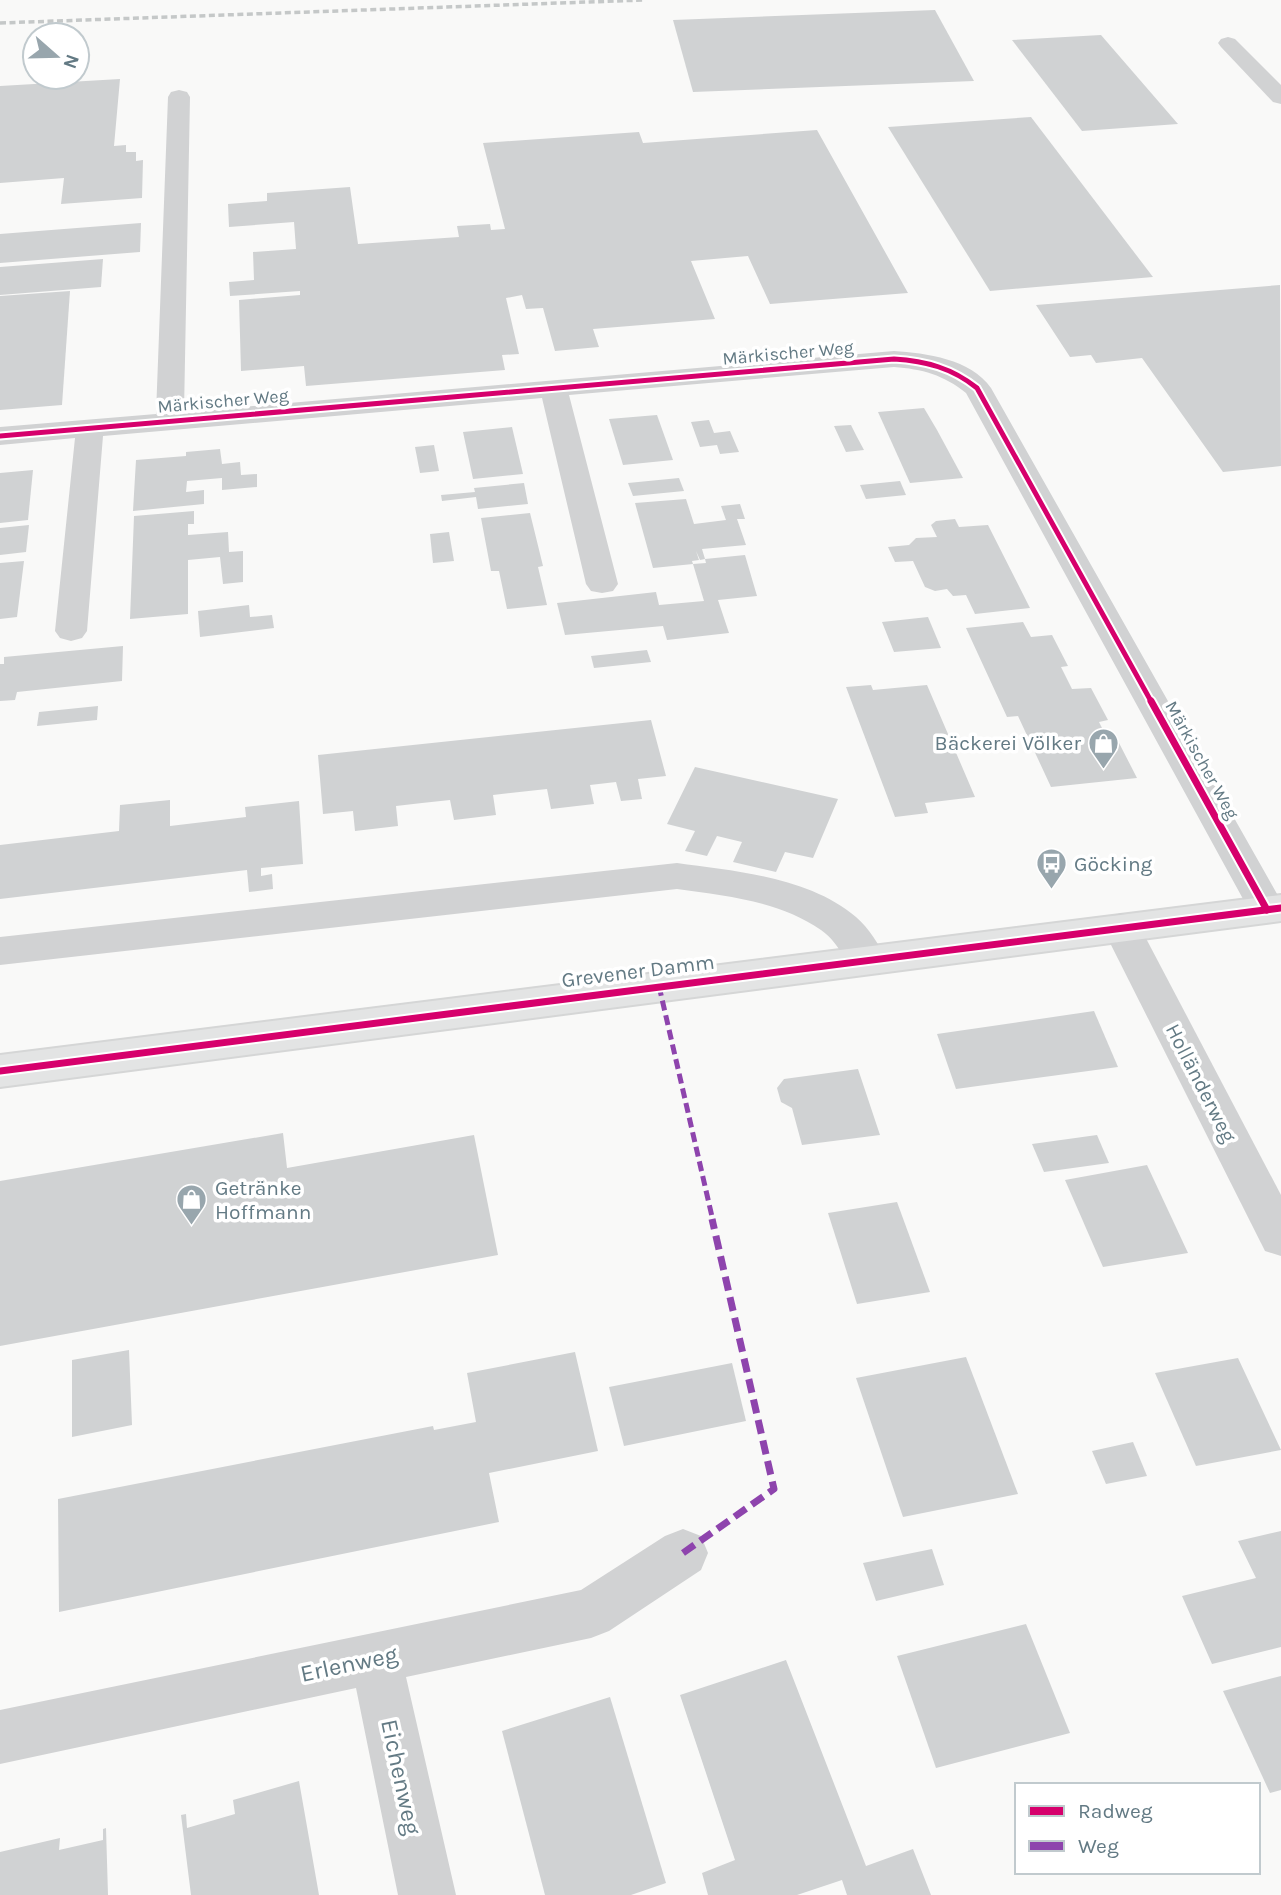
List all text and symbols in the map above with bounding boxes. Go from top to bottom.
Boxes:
north arrow [21,21,91,91]
text: N [58,51,84,72]
street label: Märkischer Weg [721,336,855,370]
street label: Märkischer Weg [156,384,290,418]
street label: Märkischer Weg [1160,697,1244,823]
shop icon: Bäckerei Völker [1087,726,1121,770]
place label: Bäckerei Völker [935,731,1081,755]
bus stop icon: Göcking [1034,847,1068,891]
place label: Göcking [1074,852,1153,876]
street label: Grevener Damm [560,950,716,992]
street label: Holländerweg [1161,1020,1241,1147]
place label: Getränke Hoffmann [215,1176,311,1224]
shop icon: Getränke Hoffmann [175,1183,209,1227]
street label: Erlenweg [298,1640,401,1688]
street label: Eichenweg [375,1717,427,1838]
legend [1015,1783,1260,1874]
text: Radweg [1078,1799,1153,1823]
text: Weg [1078,1834,1119,1858]

